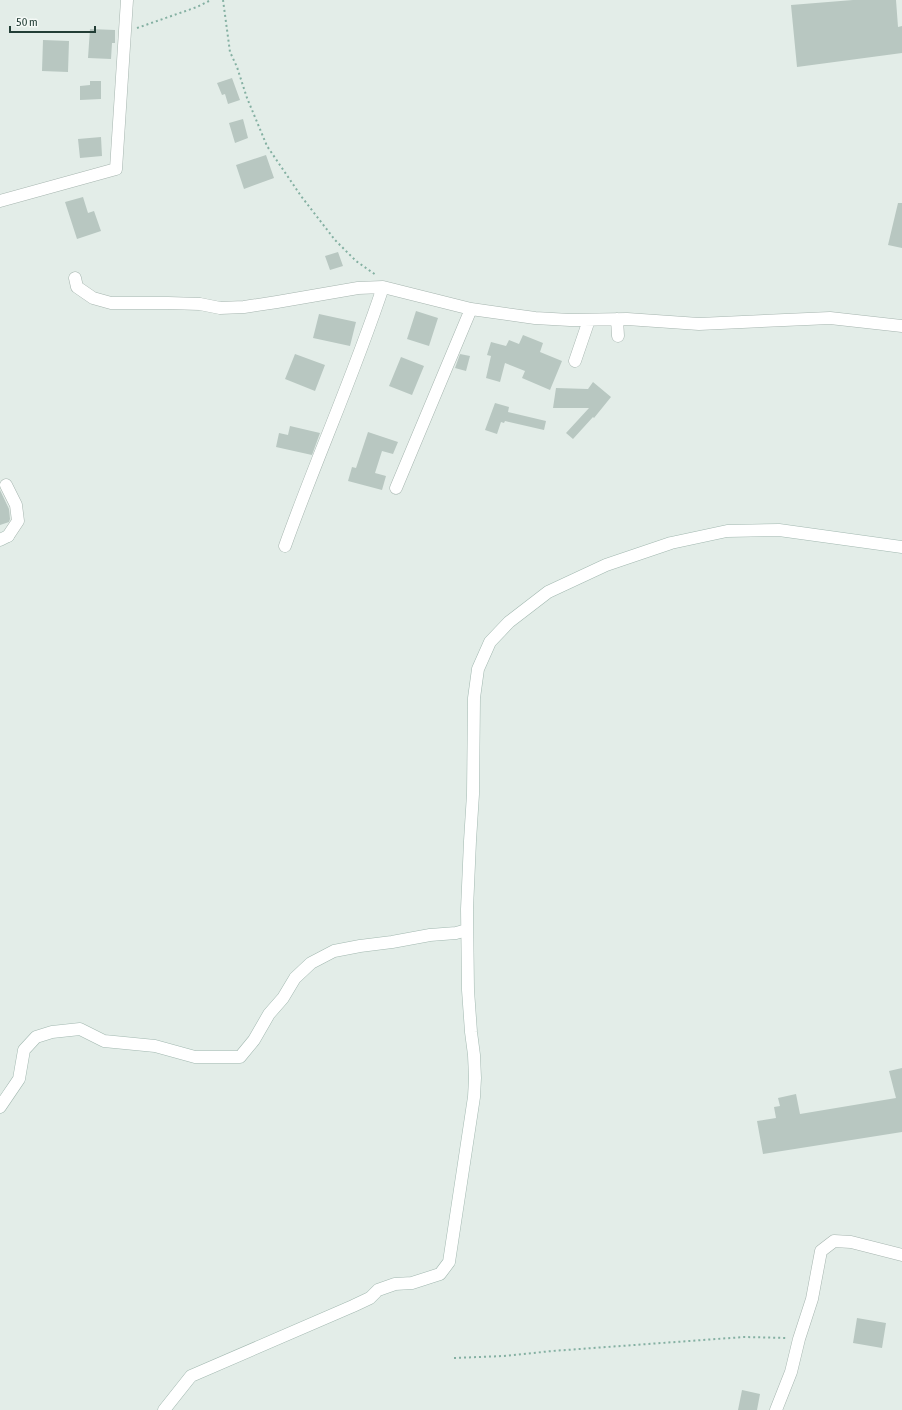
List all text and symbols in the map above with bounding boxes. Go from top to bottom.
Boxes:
scale bar [10,8,95,34]
text: 50 m [16,15,38,29]

